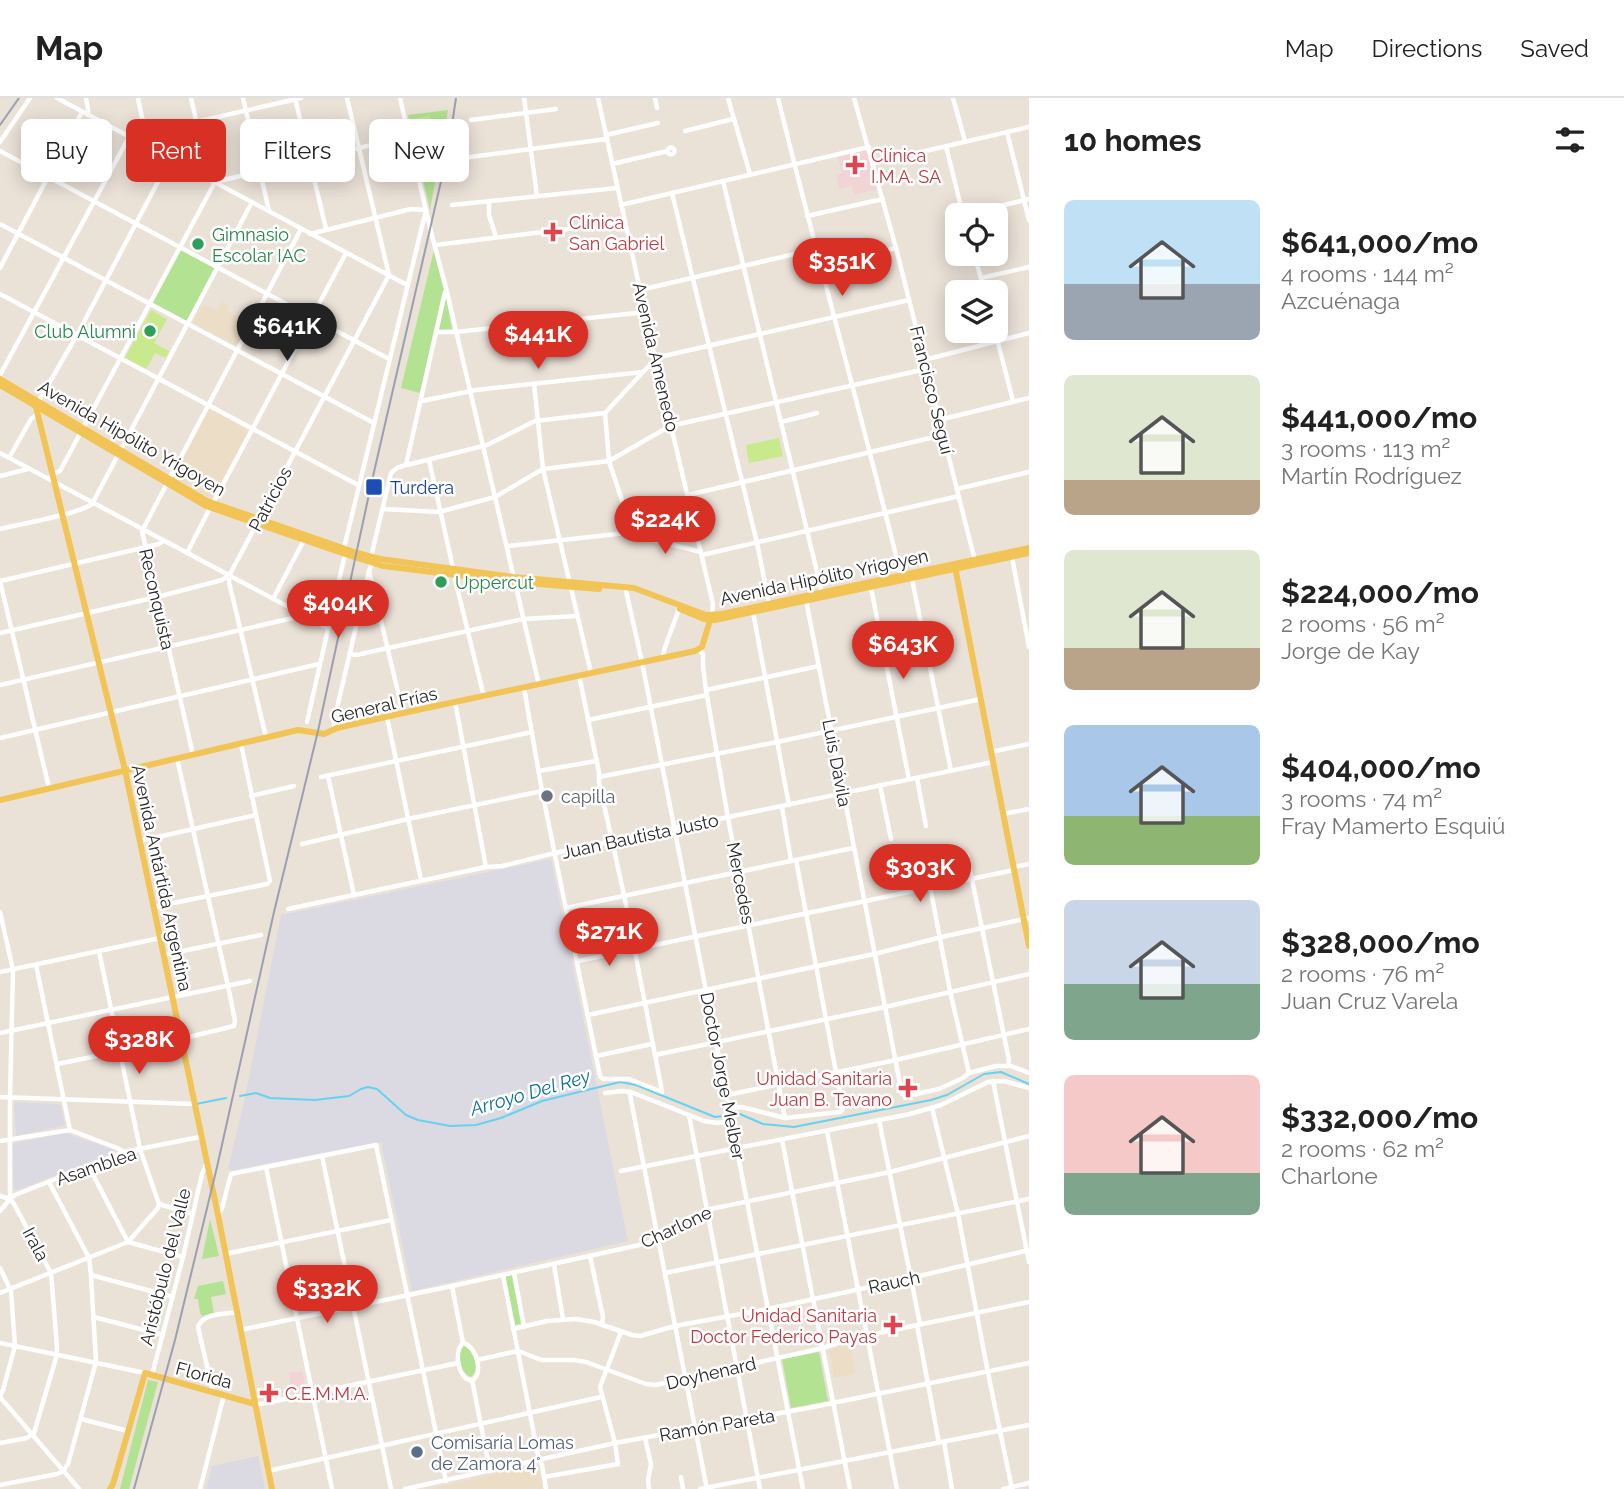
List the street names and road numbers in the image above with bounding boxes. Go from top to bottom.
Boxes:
street label: Avenida Amenedo [629,280,684,434]
street label: Francisco Seguí [906,324,958,456]
street label: Avenida Hipólito Yrigoyen [35,376,229,500]
street label: Patricios [244,463,296,535]
street label: Avenida Hipólito Yrigoyen [718,545,930,609]
street label: Reconquista [135,546,179,652]
street label: General Frías [329,683,439,727]
street label: Luis Dávila [818,717,856,809]
street label: Avenida Antártida Argentina [128,763,196,993]
street label: Juan Bautista Justo [560,809,721,863]
street label: Mercedes [723,840,759,926]
street label: Doctor Jorge Melber [696,990,750,1162]
street label: Asamblea [53,1142,139,1190]
street label: Aristóbulo del Valle [135,1186,195,1348]
street label: Charlone [637,1201,715,1252]
street label: Irala [18,1224,54,1264]
street label: Rauch [866,1266,922,1298]
street label: Doyhenard [664,1352,758,1394]
street label: Florida [174,1357,234,1393]
street label: Ramón Pareta [658,1404,776,1446]

